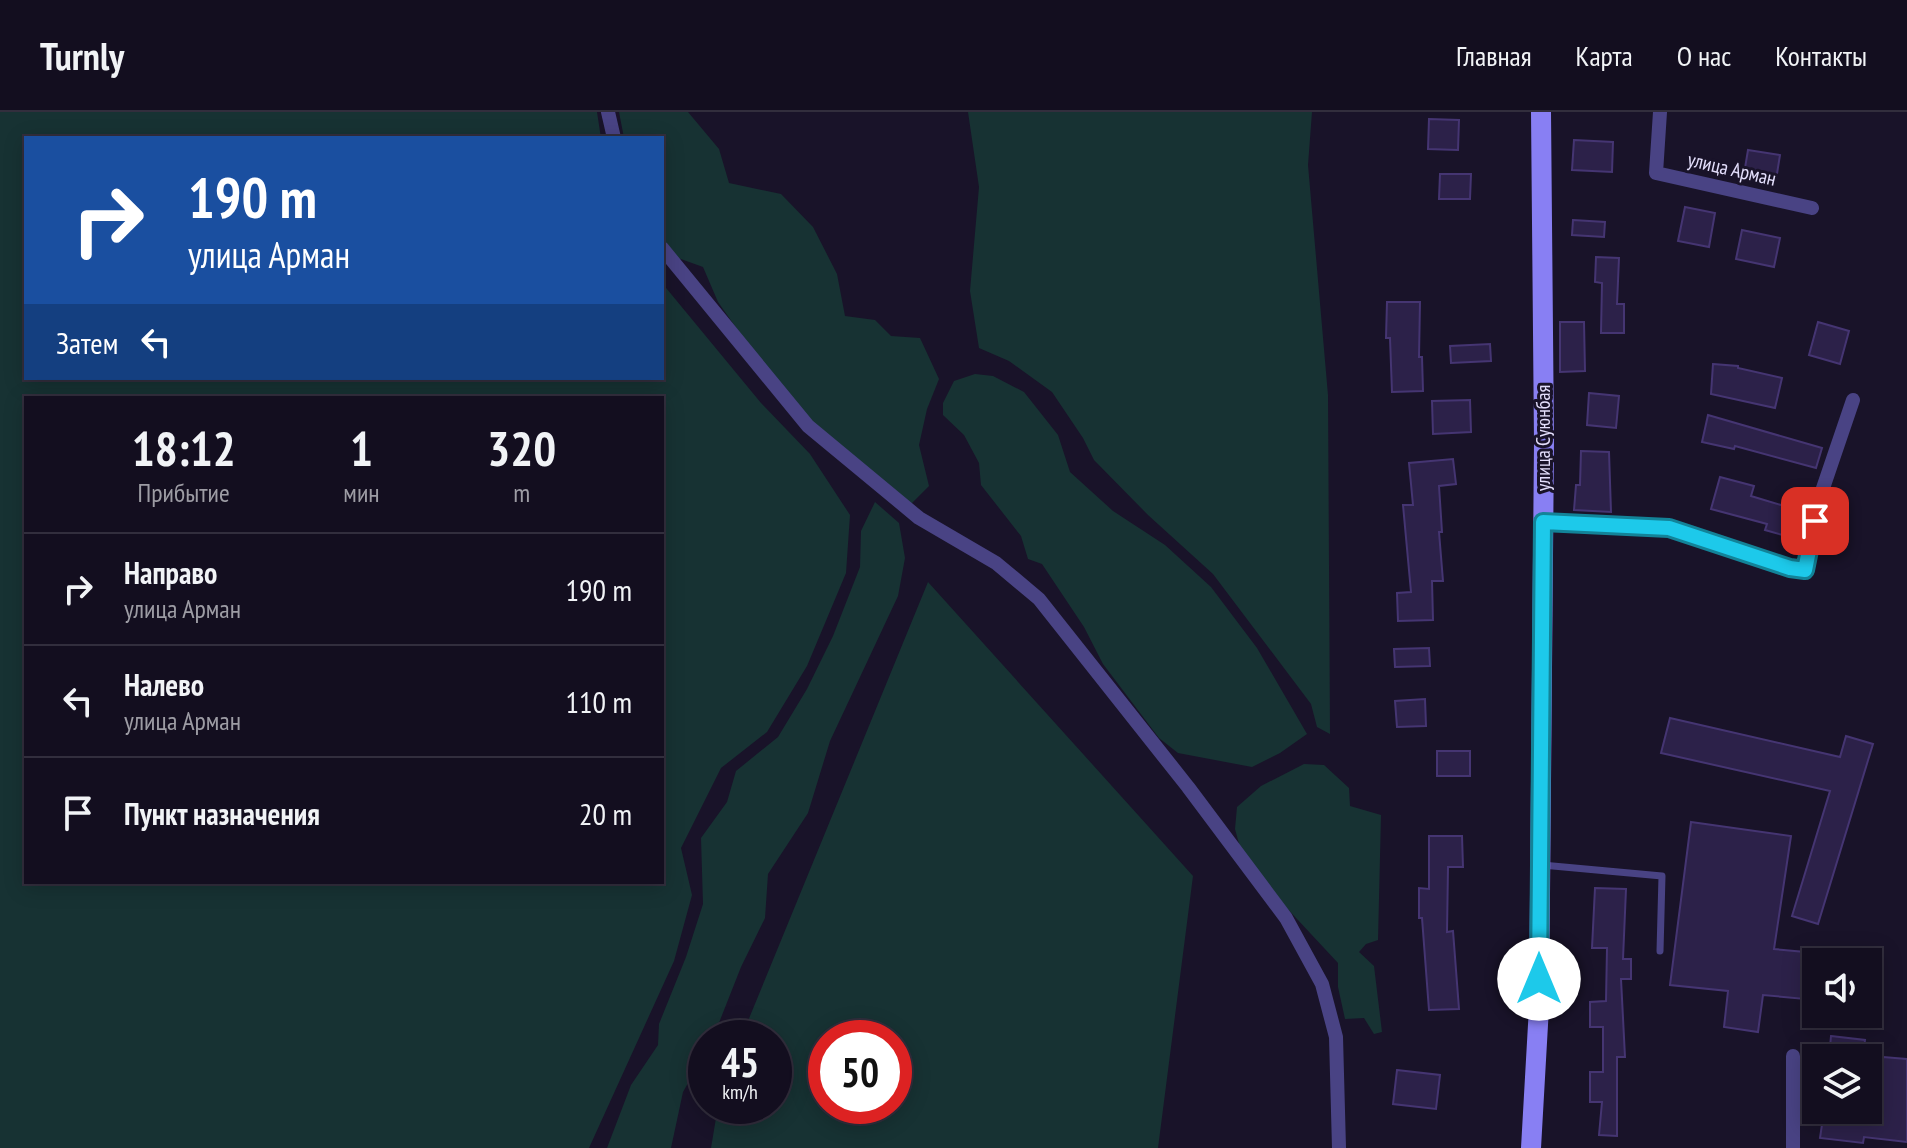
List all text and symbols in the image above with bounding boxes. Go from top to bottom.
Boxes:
text: Turnly [40,31,124,80]
text: Главная [1456,37,1532,74]
text: Карта [1576,37,1633,74]
text: О нас [1677,37,1731,74]
text: Контакты [1775,37,1867,74]
street label: улица Арман [1685,146,1779,192]
text: 190 m [188,161,317,233]
icon: right [56,168,160,272]
text: улица Арман [188,231,350,278]
icon: left [134,320,178,364]
text: Затем [56,323,118,362]
street label: улица Суюнбая [1530,385,1556,491]
text: 18:12 [132,417,236,479]
text: 1 [350,417,373,479]
text: 320 [487,417,556,479]
text: Прибытие [138,476,230,509]
text: мин [343,476,380,509]
text: m [513,476,530,509]
pin [1781,487,1849,555]
icon: arrive [1793,499,1837,543]
text: Направо [124,553,217,592]
icon: right [56,567,100,611]
text: 190 m [566,570,632,609]
text: улица Арман [124,592,241,625]
text: Налево [124,665,204,704]
icon: left [56,679,100,723]
text: 110 m [566,682,632,721]
text: улица Арман [124,704,241,737]
icon: arrive [56,791,100,835]
text: Пункт назначения [124,794,320,833]
text: 20 m [579,794,632,833]
position arrow [1497,937,1581,1021]
map controls [1802,948,1882,1124]
button: sound [1802,948,1882,1028]
speed limit sign: 50 [808,1020,912,1124]
text: 45 [721,1036,759,1088]
button: layers [1802,1044,1882,1124]
text: km/h [722,1079,758,1105]

